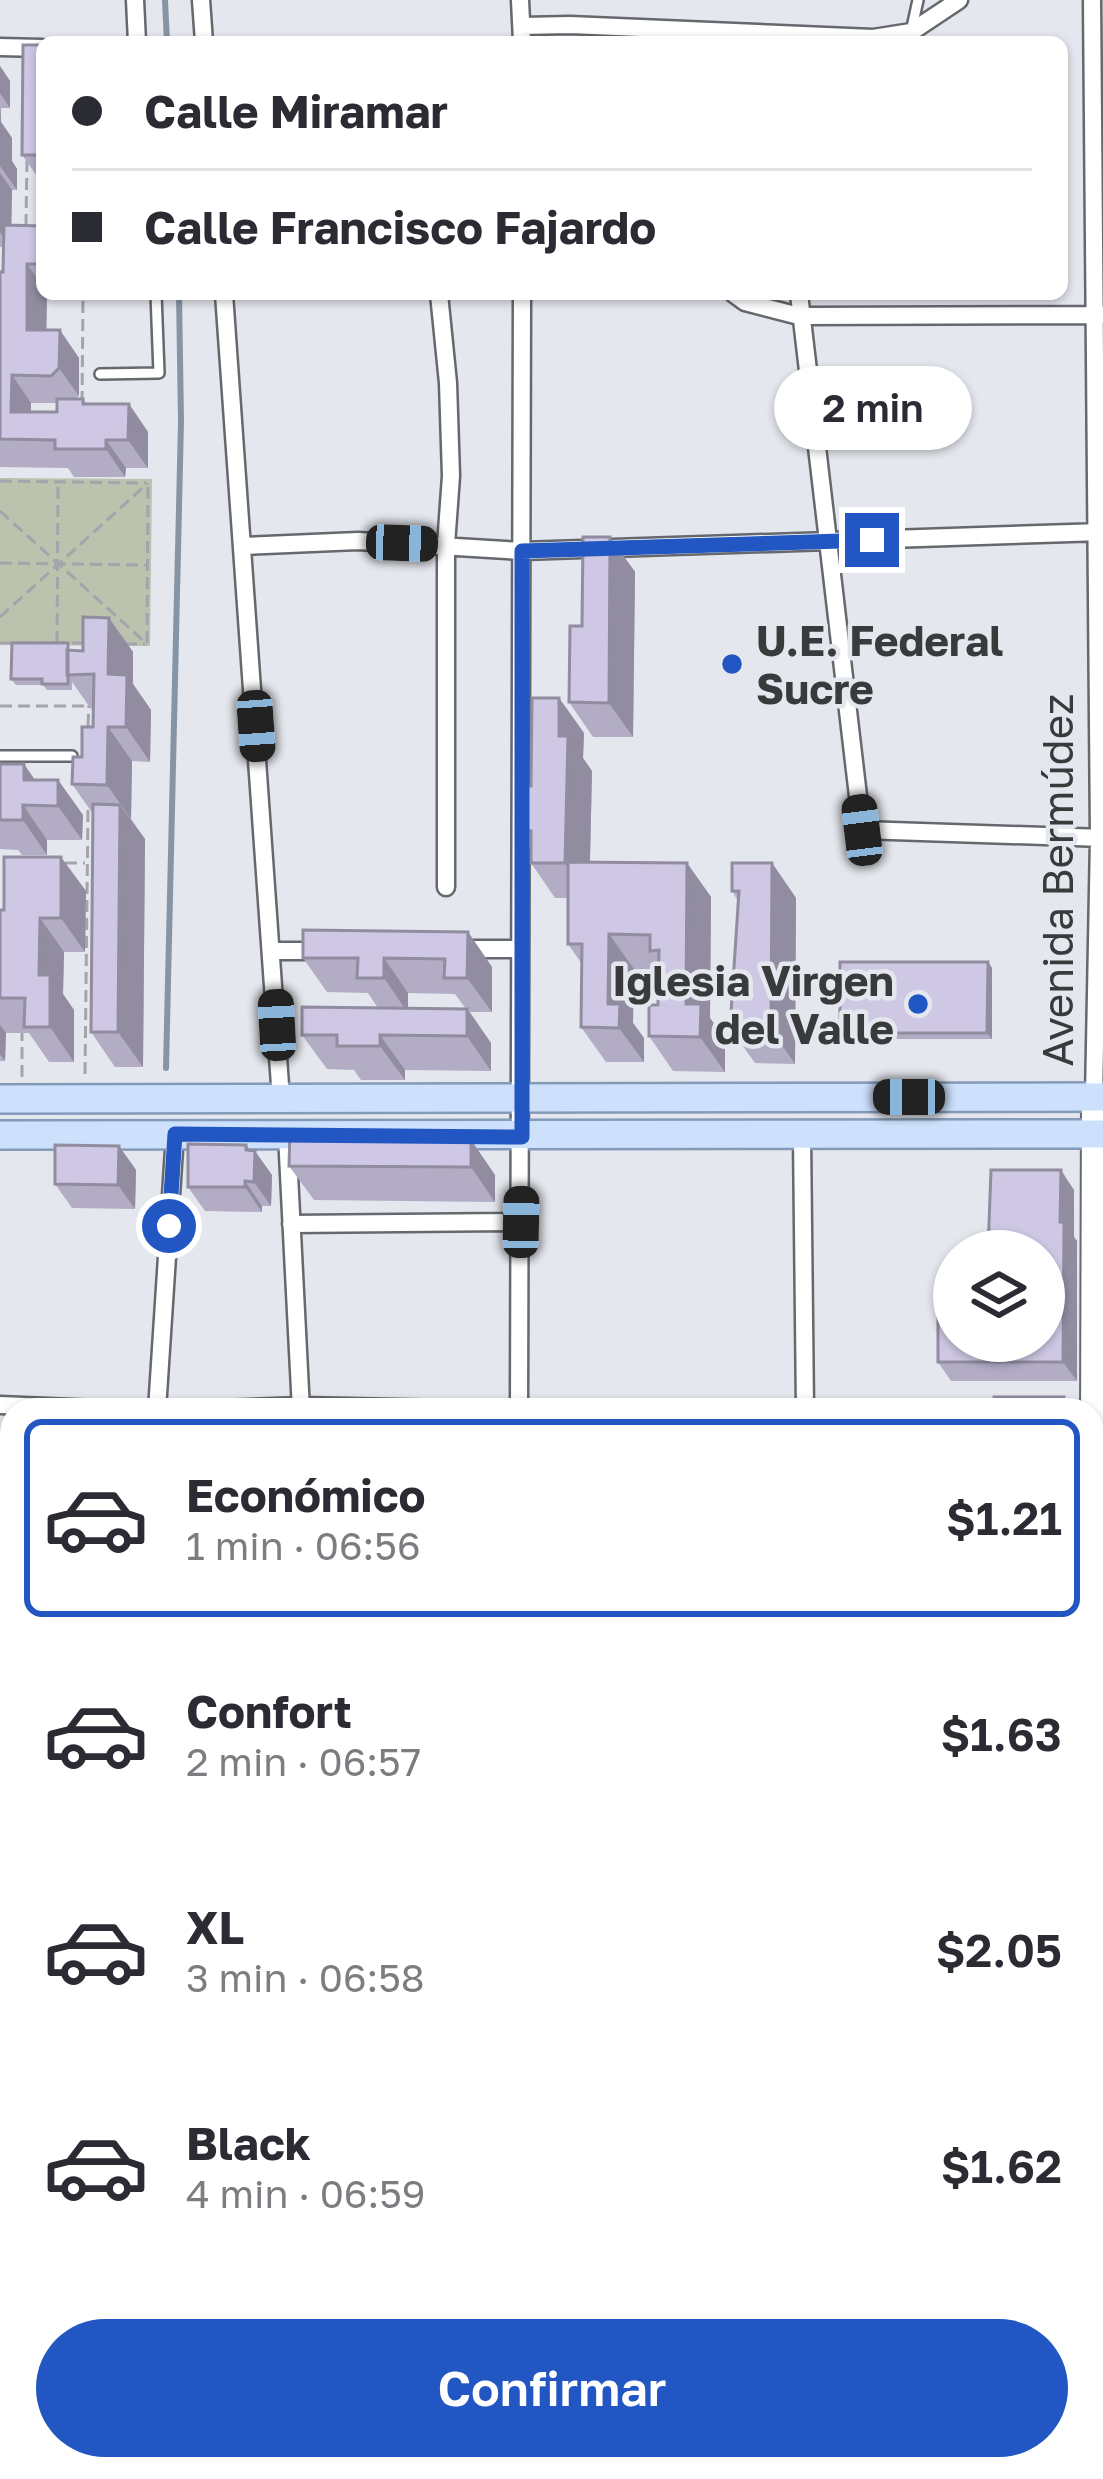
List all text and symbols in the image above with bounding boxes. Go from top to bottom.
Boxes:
text: Calle Miramar [144,84,448,138]
text: Calle Francisco Fajardo [144,200,656,254]
callout: 2 min [773,366,971,450]
text: 2 min [822,384,924,431]
route end [845,513,899,567]
car [365,524,439,562]
place label: U.E. Federal Sucre [756,615,1003,713]
marker: U.E. Federal Sucre [719,651,745,677]
car [236,689,276,763]
street label: Avenida Bermúdez [1032,694,1082,1066]
car [840,792,884,868]
place label: Iglesia Virgen del Valle [612,955,894,1053]
car [257,988,297,1062]
marker: Iglesia Virgen del Valle [905,991,931,1017]
car [873,1079,945,1115]
car [502,1186,540,1258]
route start [142,1199,196,1253]
map controls [933,1230,1065,1362]
button: layers [933,1230,1065,1362]
icon: car [42,1464,150,1572]
text: Económico [186,1468,426,1522]
text: $1.21 [946,1491,1062,1545]
text: 1 min · 06:56 [186,1522,421,1569]
icon: car [42,1680,150,1788]
text: Confort [186,1684,352,1738]
text: $1.63 [940,1707,1062,1761]
text: 2 min · 06:57 [186,1738,421,1785]
icon: car [42,1896,150,2004]
text: XL [186,1900,244,1954]
text: $2.05 [936,1923,1062,1977]
text: 3 min · 06:58 [186,1954,425,2001]
icon: car [42,2112,150,2220]
text: Black [186,2116,311,2170]
text: $1.62 [941,2139,1062,2193]
text: 4 min · 06:59 [186,2170,425,2217]
button: Confirmar [36,2319,1068,2457]

